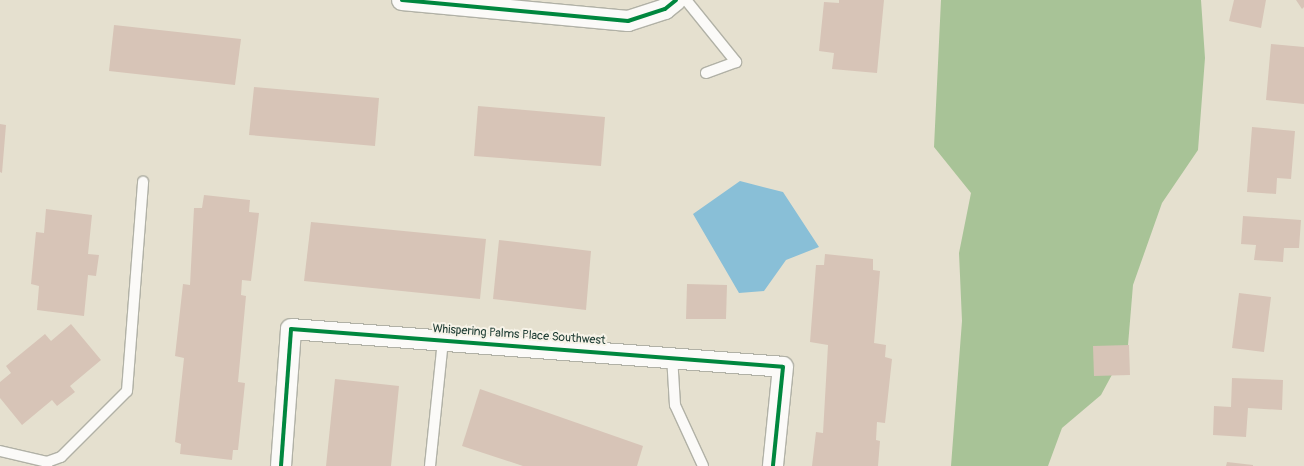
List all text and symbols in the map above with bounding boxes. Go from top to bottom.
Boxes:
street label: Whispering Palms Place Southwest [432,322,606,348]

